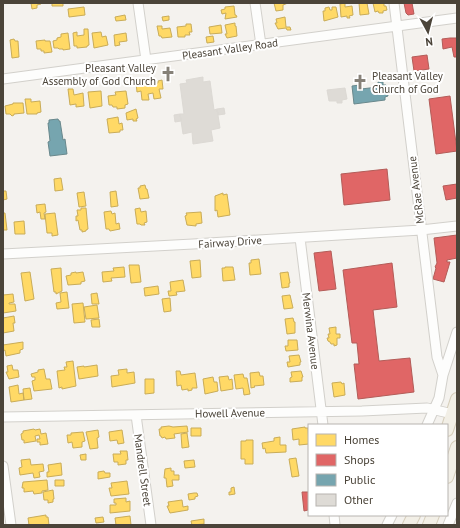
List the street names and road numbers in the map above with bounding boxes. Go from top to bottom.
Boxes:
street label: Pleasant Valley Road [181,35,279,63]
street label: McRae Avenue [405,155,427,225]
street label: Fairway Drive [198,233,263,251]
street label: Merwina Avenue [299,292,323,371]
street label: Howell Avenue [195,405,266,421]
street label: Mandrell Street [131,433,155,507]

